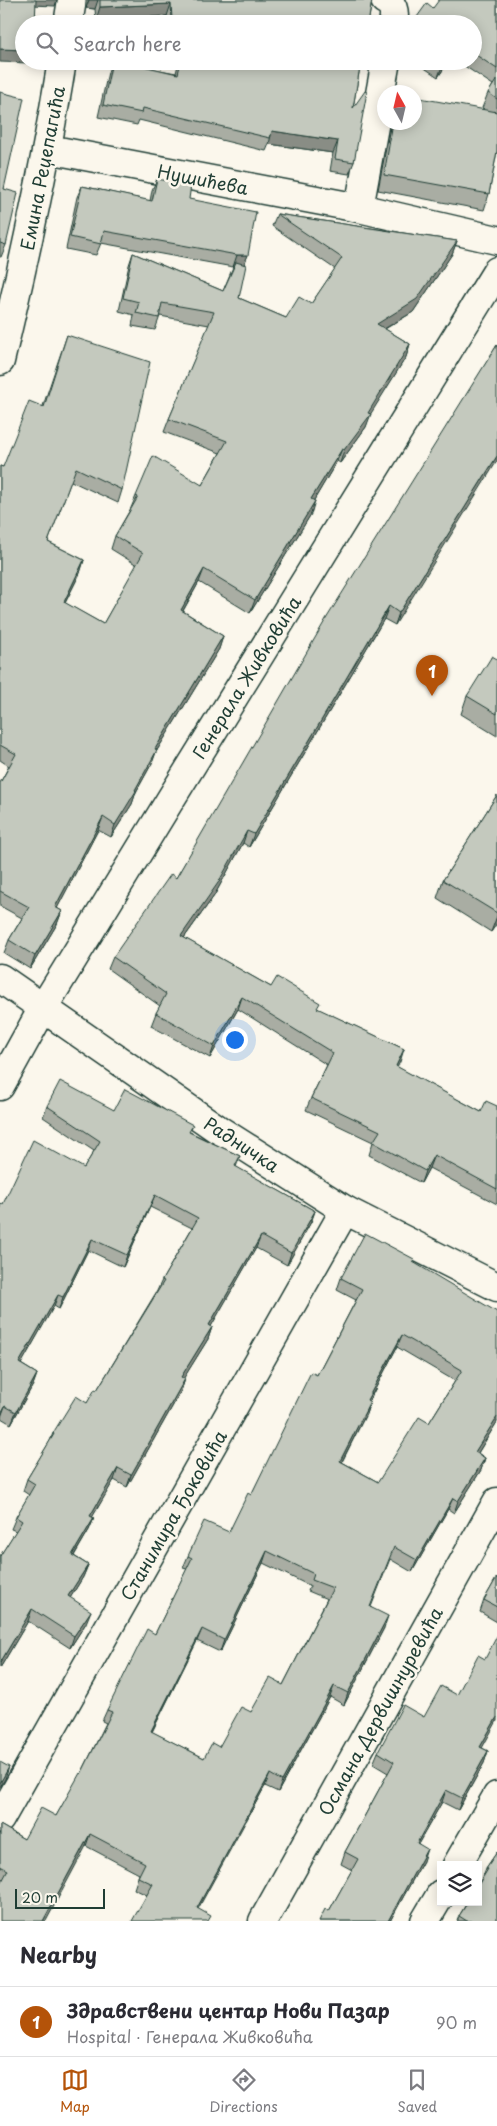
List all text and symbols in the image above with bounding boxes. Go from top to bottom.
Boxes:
search box [15,15,482,70]
icon: search [33,29,61,57]
text: Search here [73,29,182,57]
street label: Емина Реџепагића [13,83,71,252]
north arrow [377,85,422,130]
street label: Нушићева [155,157,251,201]
street label: Генерала Живковића [185,590,308,764]
pin: 1 [416,655,448,696]
your location [222,1027,248,1053]
street label: Радничка [199,1110,286,1179]
street label: Станимира Ђоковића [113,1424,233,1605]
street label: Османа Дервишнуревића [311,1601,449,1820]
map controls [437,1861,482,1906]
button: layers [437,1861,482,1906]
scale bar [15,1886,105,1909]
text: 20 m [22,1887,58,1908]
text: Nearby [20,1938,97,1970]
text: Здравствени центар Нови Пазар [67,1996,390,2024]
text: 1 [32,2010,40,2034]
text: 90 m [436,2010,477,2034]
text: Hospital · Генерала Живковића [67,2024,313,2048]
tab: Map [60,2066,90,2117]
tab: Directions [210,2066,278,2117]
tab: Saved [397,2066,437,2117]

